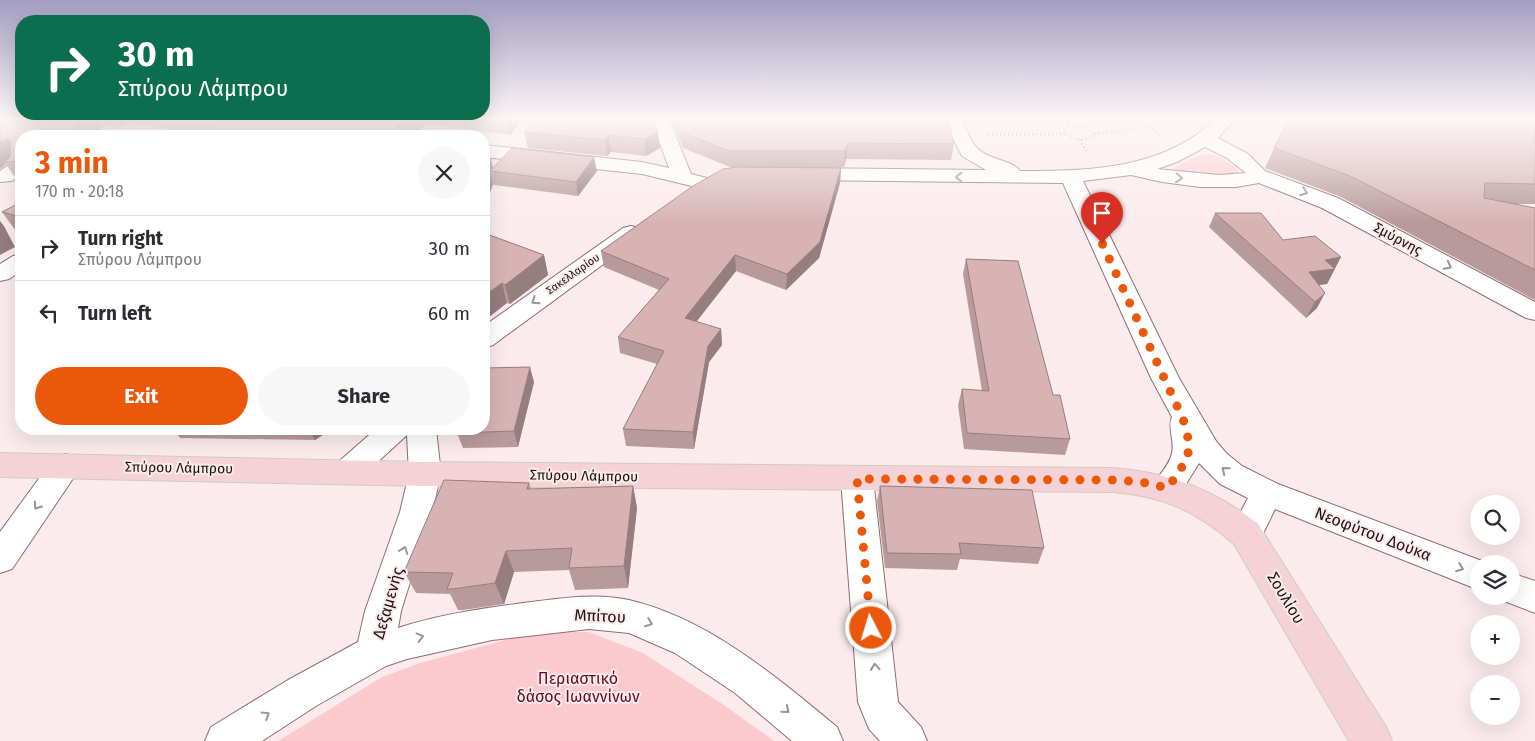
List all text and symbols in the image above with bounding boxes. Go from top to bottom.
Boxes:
text: 30 m [118,33,195,75]
icon: right [35,35,100,100]
text: Σπύρου Λάμπρου [118,75,288,102]
text: 3 min [35,145,109,181]
button: close [418,147,470,199]
one-way arrow [955,172,963,182]
one-way arrow [1176,172,1184,183]
text: 170 m · 20:18 [35,182,124,201]
one-way arrow [1299,186,1307,196]
pin [1081,192,1123,243]
icon: arrive [1088,199,1116,227]
street label: Σμύρνης [1371,219,1426,259]
text: Turn right [78,227,163,250]
icon: right [35,234,63,262]
text: 30 m [429,237,470,260]
text: Σπύρου Λάμπρου [78,250,202,269]
street label: Σακελλαρίου [544,251,602,297]
one-way arrow [1443,260,1452,270]
one-way arrow [531,295,541,304]
icon: left [35,299,63,327]
text: Turn left [78,302,152,325]
text: 60 m [428,302,470,325]
button: Exit [35,367,248,425]
button: Share [258,367,470,425]
street label: Σπύρου Λάμπρου [125,459,233,477]
one-way arrow [1221,466,1230,475]
street label: Σπύρου Λάμπρου [530,467,638,485]
map controls [1470,495,1520,725]
button: search [1470,495,1520,545]
one-way arrow [34,500,43,510]
street label: Νεοφύτου Δούκα [1312,503,1434,565]
one-way arrow [398,546,408,555]
button: layers [1470,555,1520,605]
one-way arrow [1455,562,1463,572]
street label: Δεξαμενής [369,564,407,641]
street label: Σουλίου [1263,569,1309,627]
position arrow [844,601,896,653]
street label: Μπίτου [574,605,626,627]
button: + [1470,615,1520,665]
one-way arrow [644,617,653,628]
one-way arrow [416,633,424,643]
one-way arrow [870,663,881,671]
park label: Περιαστικό δάσος Ιωαννίνων [516,669,640,706]
button: − [1470,675,1520,725]
one-way arrow [780,704,789,712]
one-way arrow [260,712,269,721]

